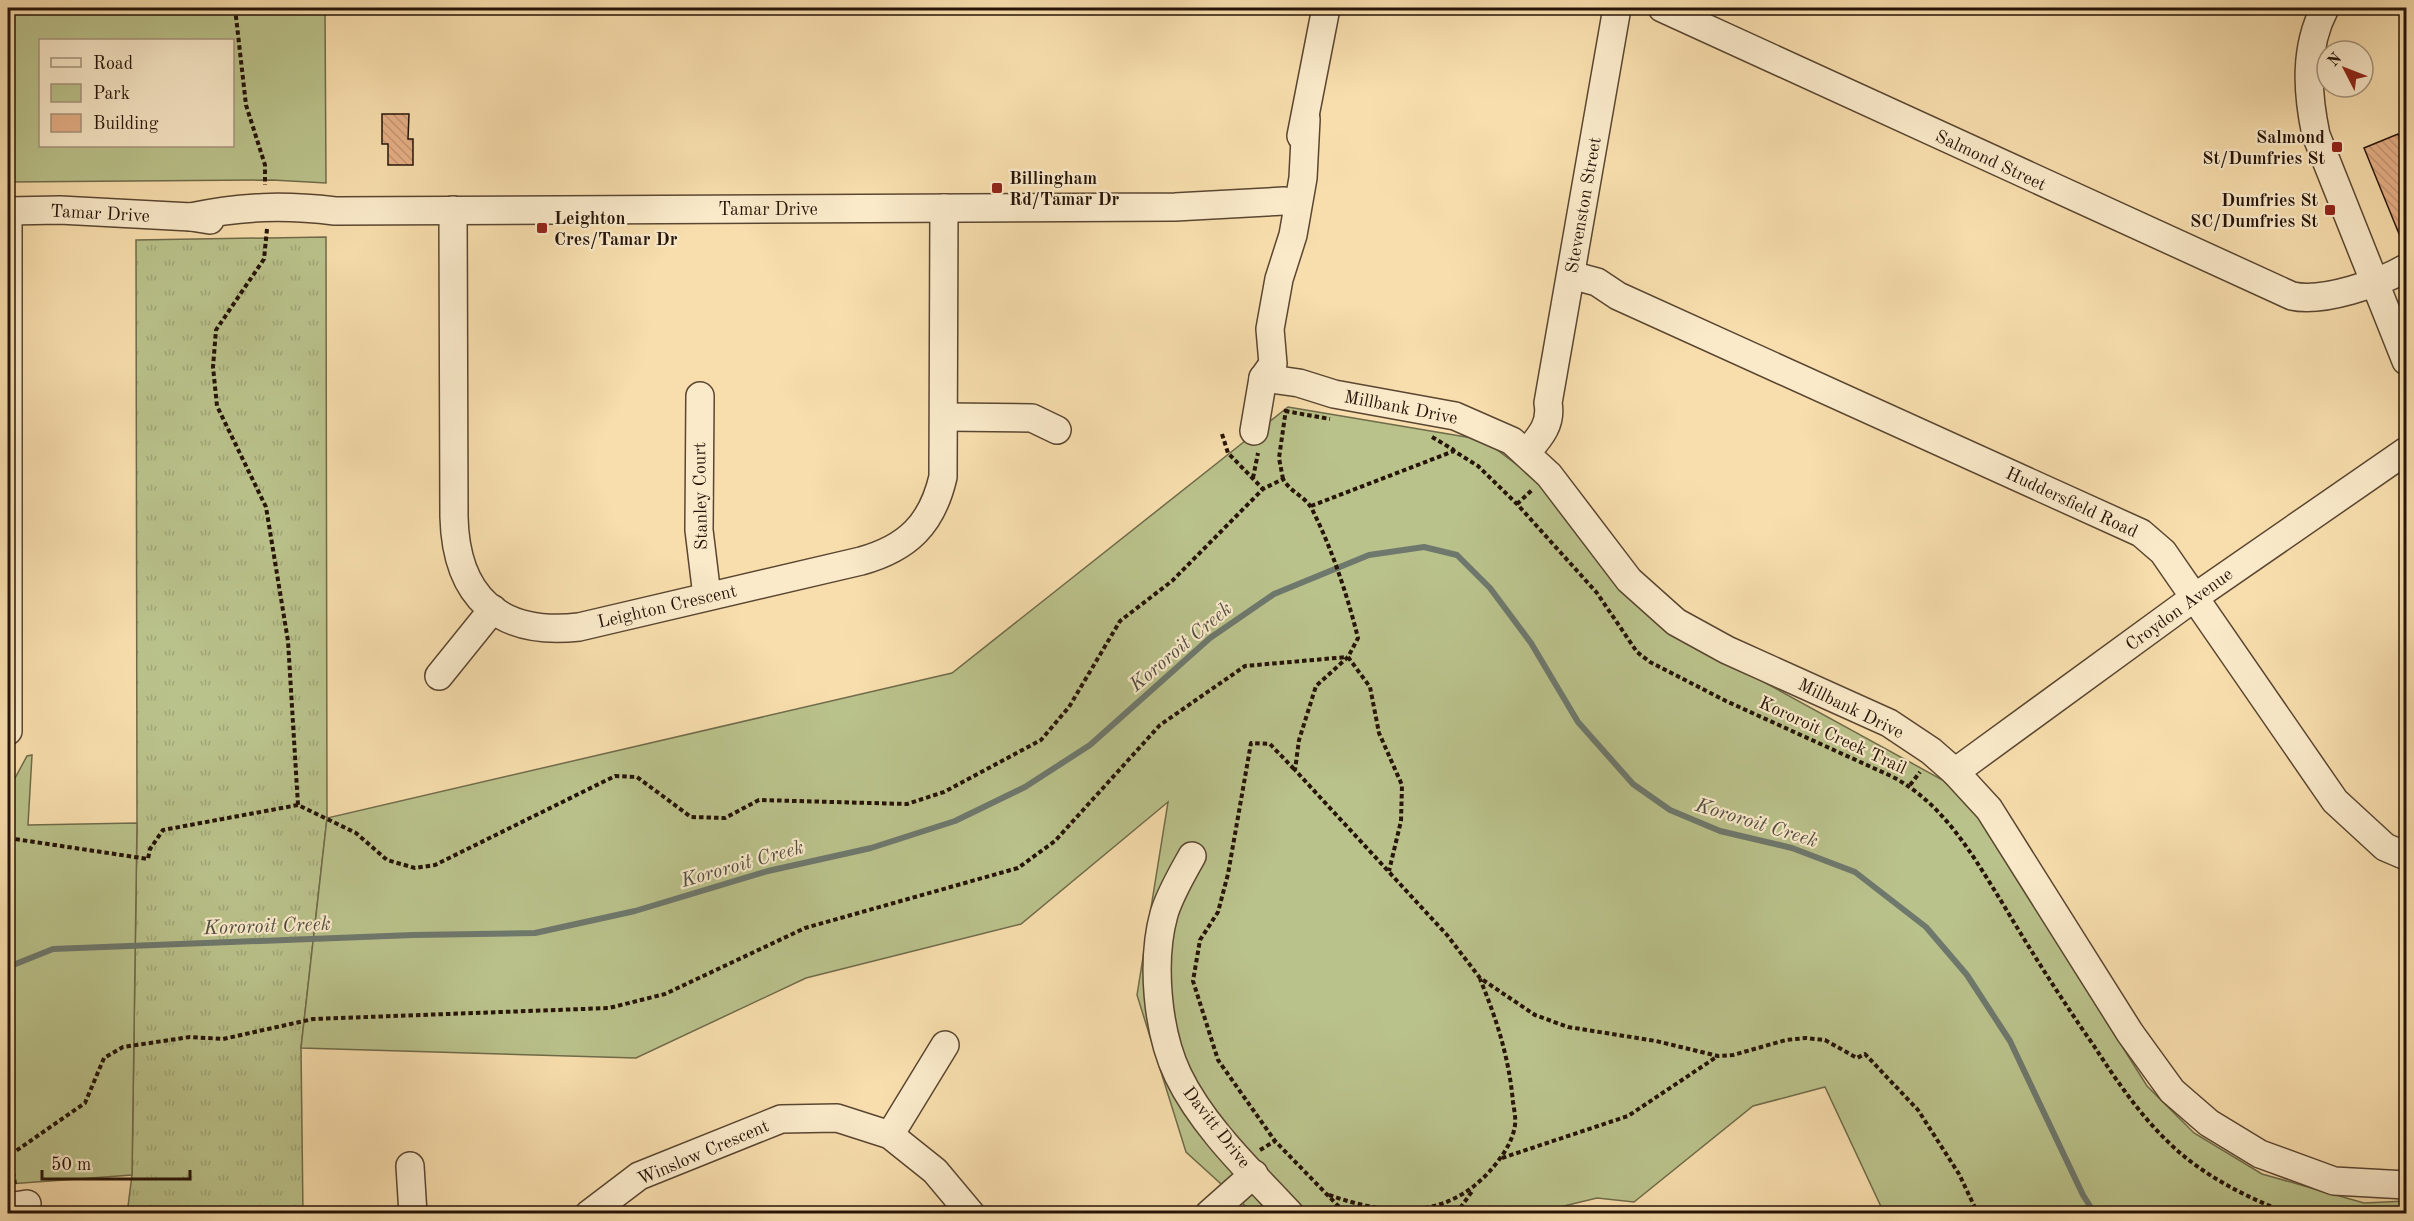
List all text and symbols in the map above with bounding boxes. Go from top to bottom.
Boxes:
legend [39,39,234,147]
north arrow [2315,39,2375,99]
text: N [2325,50,2346,70]
text: Road [93,55,133,73]
text: Park [93,85,130,103]
text: Building [93,115,159,133]
street label: Salmond Street [1932,127,2049,194]
place label: Salmond St/Dumfries St [2202,129,2325,168]
street label: Stevenston Street [1563,136,1605,275]
marker: Salmond St/Dumfries St [2330,140,2344,154]
place label: Billingham Rd/Tamar Dr [1009,170,1120,209]
marker: Billingham Rd/Tamar Dr [990,181,1004,195]
place label: Dumfries St SC/Dumfries St [2190,192,2318,231]
street label: Tamar Drive [718,201,818,219]
street label: Tamar Drive [50,202,150,226]
marker: Dumfries St SC/Dumfries St [2323,203,2337,217]
place label: Leighton Cres/Tamar Dr [554,210,678,249]
marker: Leighton Cres/Tamar Dr [535,221,549,235]
street label: Millbank Drive [1343,388,1459,428]
street label: Stanley Court [691,442,711,550]
street label: Huddersfield Road [2003,464,2140,541]
street label: Croydon Avenue [2123,565,2236,655]
street label: Leighton Crescent [596,582,739,632]
water label: Kororoit Creek [1125,599,1236,697]
street label: Millbank Drive [1795,676,1906,742]
street label: Kororoit Creek Trail [1756,694,1909,778]
water label: Kororoit Creek [1692,796,1820,852]
water label: Kororoit Creek [678,838,807,892]
water label: Kororoit Creek [202,915,331,939]
street label: Davitt Drive [1179,1084,1253,1172]
street label: Winslow Crescent [635,1117,772,1189]
scale bar [42,1143,190,1181]
text: 50 m [51,1156,91,1174]

